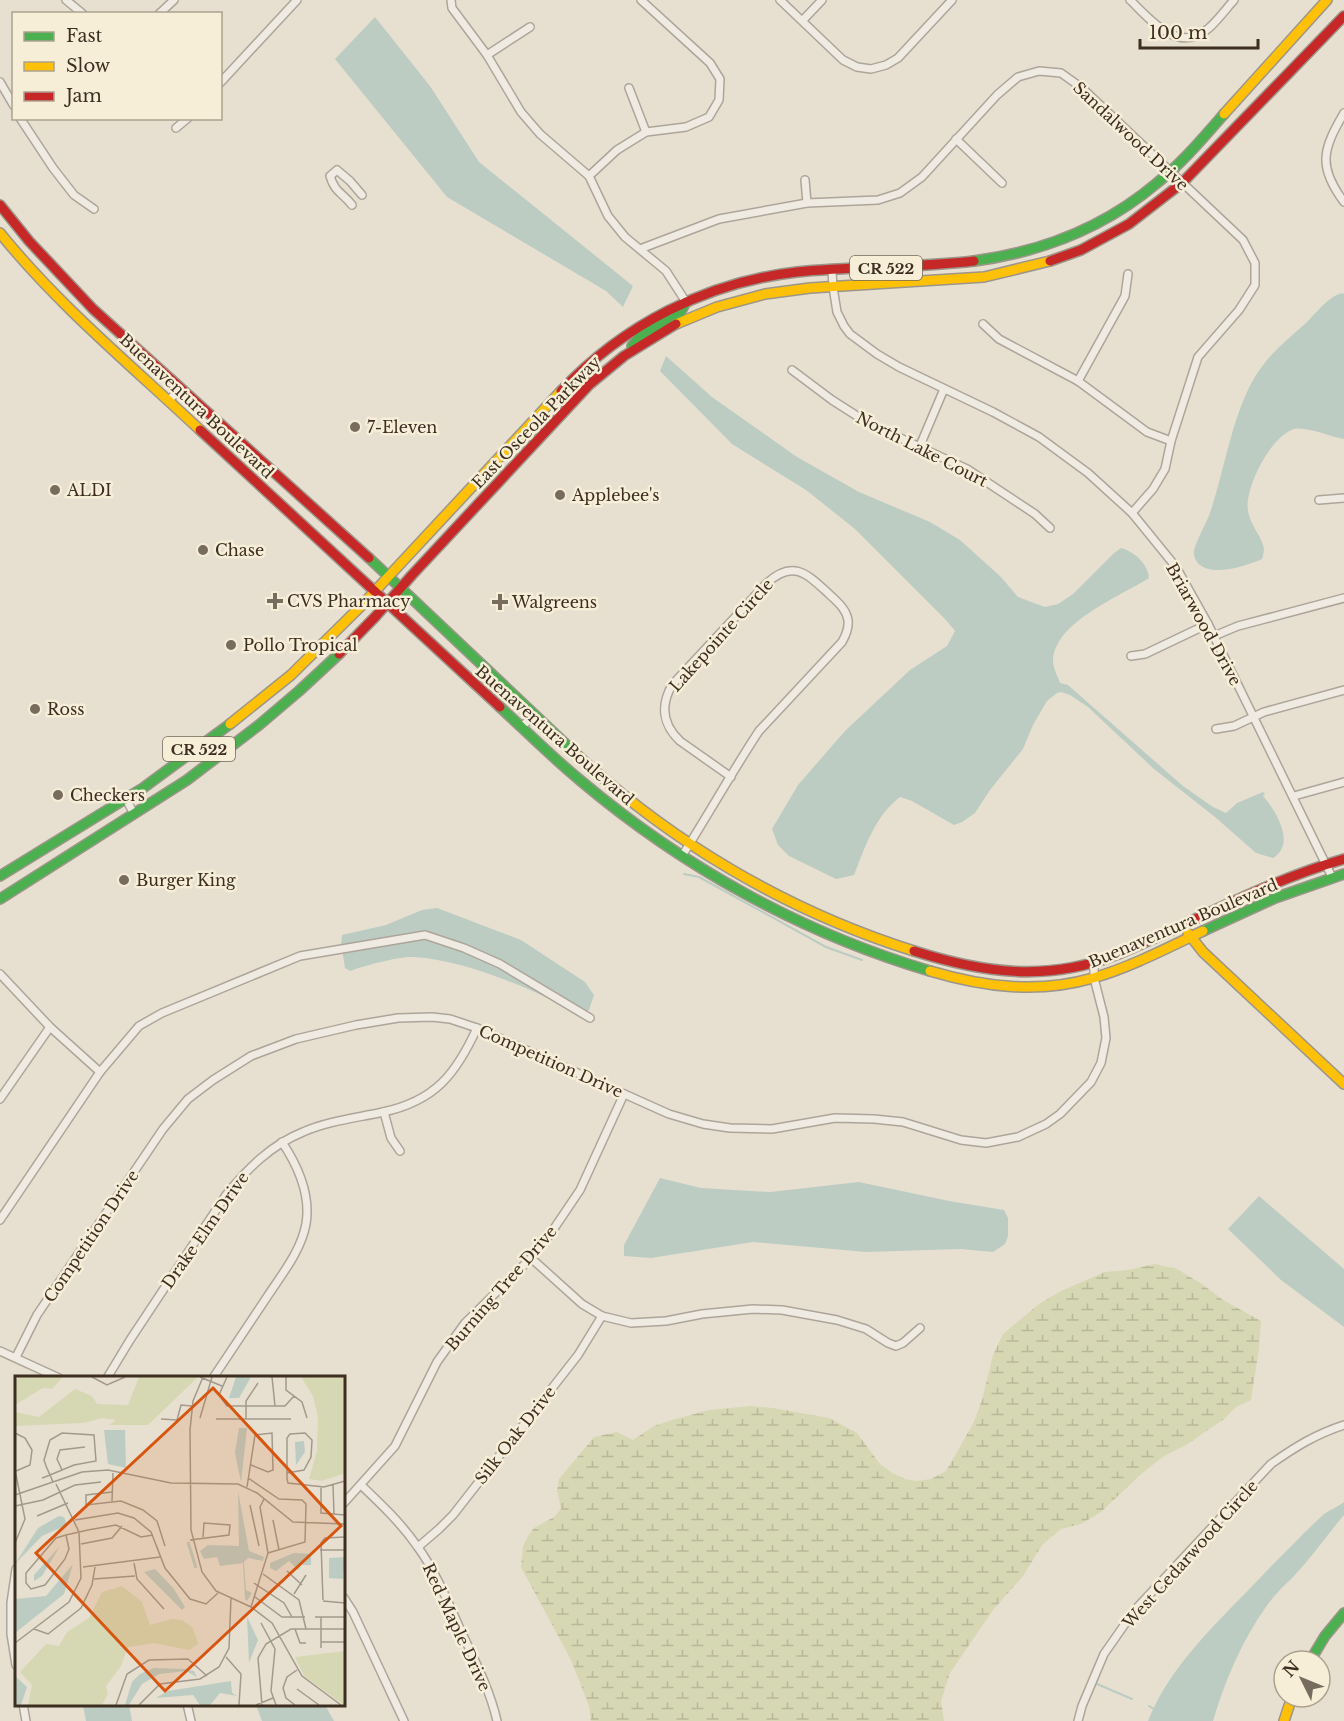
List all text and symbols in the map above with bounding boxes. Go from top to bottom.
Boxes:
legend [12,12,222,120]
scale bar [1140,12,1258,50]
text: 100 m [1149,22,1207,44]
text: Fast [66,25,103,47]
text: Slow [66,55,111,77]
street label: Sandalwood Drive [1069,77,1193,195]
text: Jam [64,85,102,107]
road number: CR 522 [850,256,922,280]
street label: Buenaventura Boulevard [116,329,278,483]
street label: East Osceola Parkway [467,351,605,493]
street label: North Lake Court [853,407,991,491]
place label: 7-Eleven [367,417,437,437]
marker: 7-Eleven [348,420,362,434]
place label: ALDI [66,480,112,500]
marker: ALDI [48,483,62,497]
place label: Applebee's [571,485,660,505]
marker: Applebee's [553,488,567,502]
place label: Chase [215,540,264,560]
marker: Chase [196,543,210,557]
street label: Briarwood Drive [1162,559,1246,689]
street label: Lakepointe Circle [665,574,777,696]
place label: CVS Pharmacy [287,591,411,611]
place label: Walgreens [511,592,597,612]
marker: CVS Pharmacy [268,594,282,608]
marker: Walgreens [493,595,507,609]
place label: Pollo Tropical [243,635,358,655]
marker: Pollo Tropical [224,638,238,652]
street label: Buenaventura Boulevard [472,661,638,809]
place label: Ross [47,699,84,719]
marker: Ross [28,702,42,716]
road number: CR 522 [163,737,235,761]
place label: Checkers [70,785,145,805]
marker: Checkers [51,788,65,802]
place label: Burger King [136,870,236,890]
marker: Burger King [117,873,131,887]
street label: Buenaventura Boulevard [1086,874,1281,972]
street label: Competition Drive [476,1020,626,1102]
street label: Competition Drive [39,1166,143,1306]
street label: Drake Elm Drive [157,1168,253,1292]
street label: Burning Tree Drive [441,1221,561,1355]
inset map [15,1376,345,1706]
street label: Silk Oak Drive [470,1382,560,1488]
street label: West Cedarwood Circle [1118,1476,1262,1633]
street label: Red Maple Drive [419,1560,495,1694]
north arrow [1272,1649,1332,1709]
text: N [1279,1656,1303,1681]

